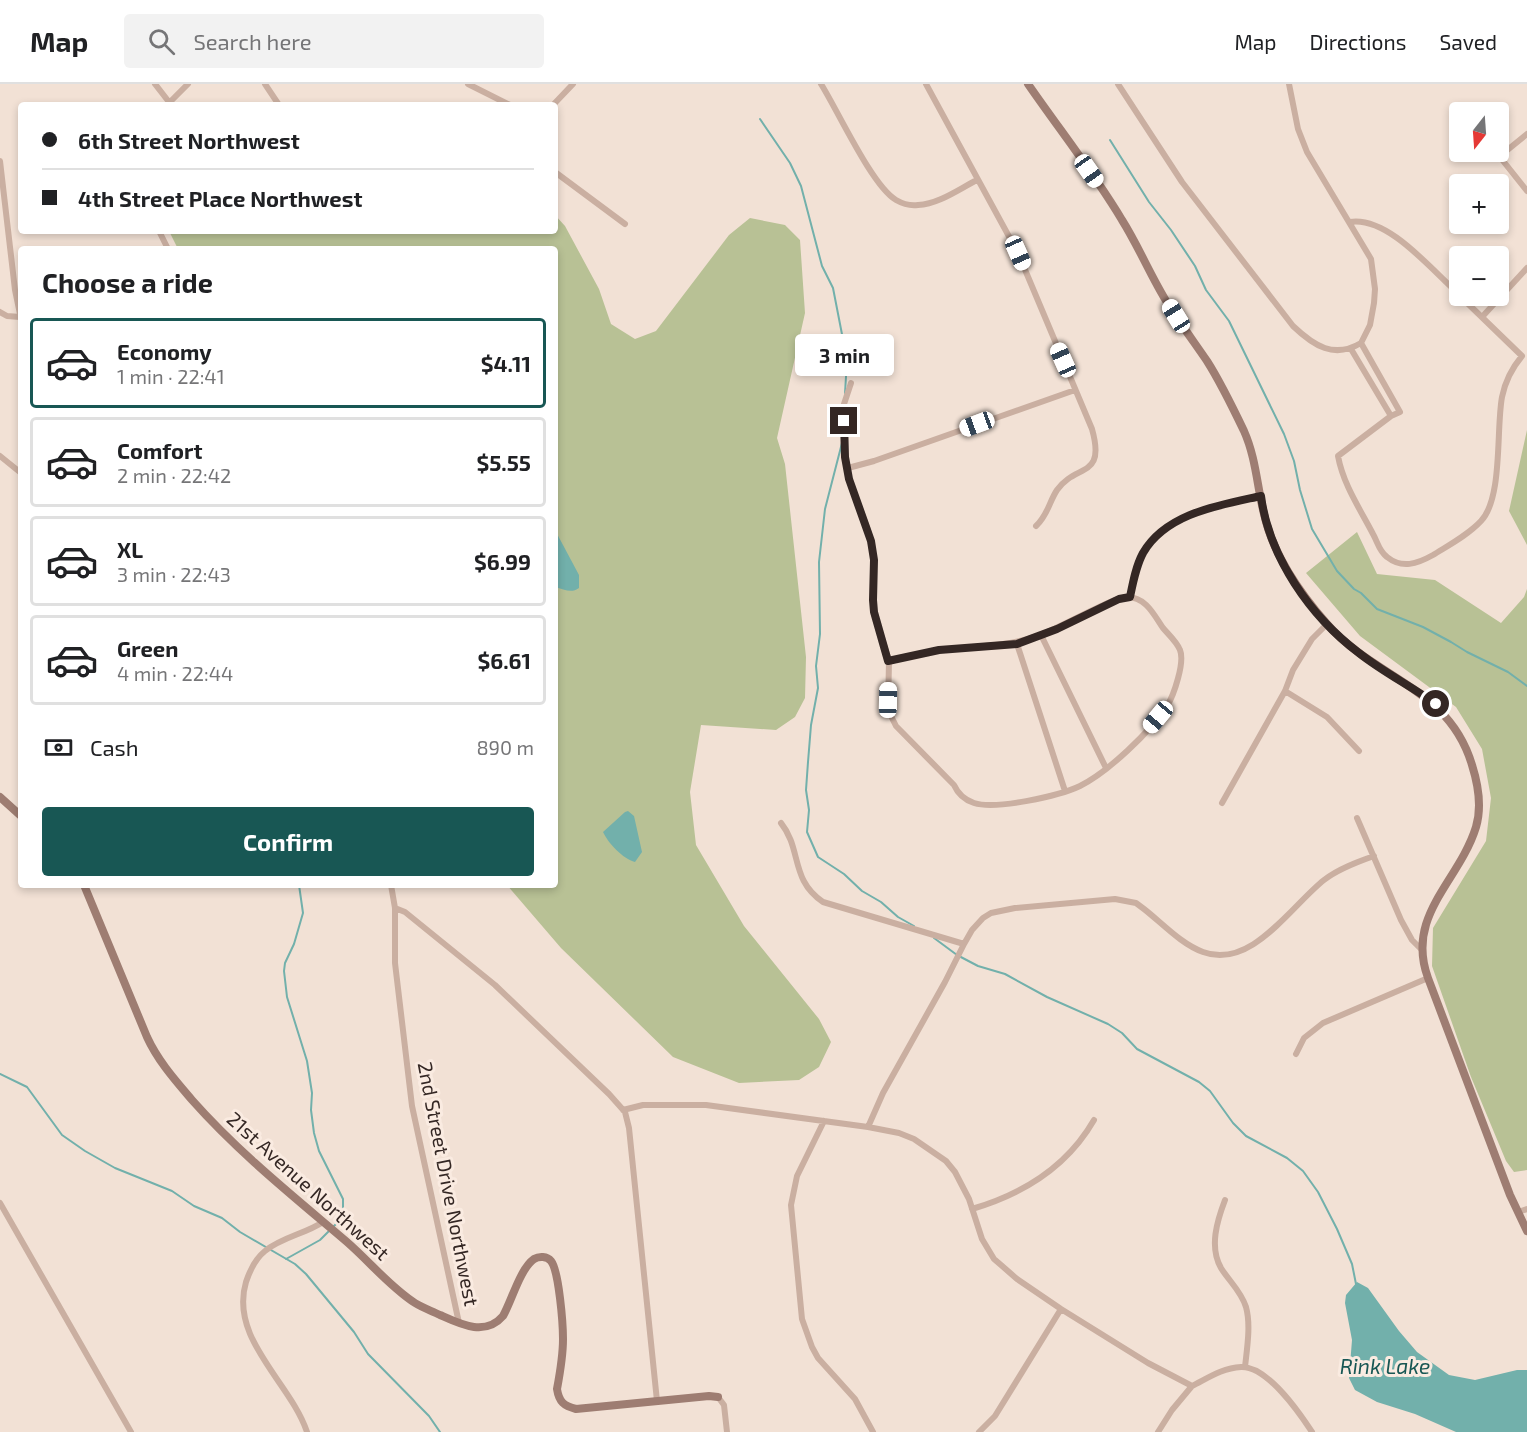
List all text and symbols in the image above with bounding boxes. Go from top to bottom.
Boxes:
search box [124,14,544,68]
text: Map [30,24,88,58]
icon: search [145,25,178,58]
text: Search here [193,28,312,54]
text: Map [1234,29,1277,54]
text: Directions [1310,29,1406,54]
text: Saved [1439,29,1497,54]
north arrow [1449,102,1509,162]
map controls [1449,102,1509,306]
text: 6th Street Northwest [78,127,300,153]
car [1071,151,1107,191]
button: + [1449,174,1509,234]
text: 4th Street Place Northwest [78,185,362,211]
car [1002,233,1034,273]
button: − [1449,246,1509,306]
text: Choose a ride [42,266,213,298]
car [1159,296,1193,336]
callout: 3 min [794,334,894,376]
icon: car [45,336,99,390]
text: Economy [117,338,212,364]
car [1047,340,1079,380]
text: 3 min [819,343,870,367]
text: $4.11 [481,350,531,376]
text: 1 min · 22:41 [117,364,225,388]
route end [830,407,857,434]
car [957,409,997,439]
icon: car [45,435,99,489]
text: Comfort [117,437,202,463]
text: $5.55 [476,449,531,475]
text: 2 min · 22:42 [117,463,231,487]
icon: car [45,534,99,588]
text: XL [117,536,143,562]
text: $6.99 [474,548,531,574]
text: 3 min · 22:43 [117,562,231,586]
icon: car [45,633,99,687]
text: Green [117,635,179,661]
text: $6.61 [477,647,531,673]
text: 4 min · 22:44 [117,661,233,685]
car [879,682,897,718]
route start [1422,690,1449,717]
car [1140,697,1176,737]
icon: cash [42,731,75,764]
text: Cash [90,734,139,760]
text: 890 m [476,735,534,759]
button: Confirm [42,807,534,876]
street label: 2nd Street Drive Northwest [414,1060,485,1308]
street label: 21st Avenue Northwest [223,1106,395,1265]
water label: Rink Lake [1340,1353,1430,1378]

